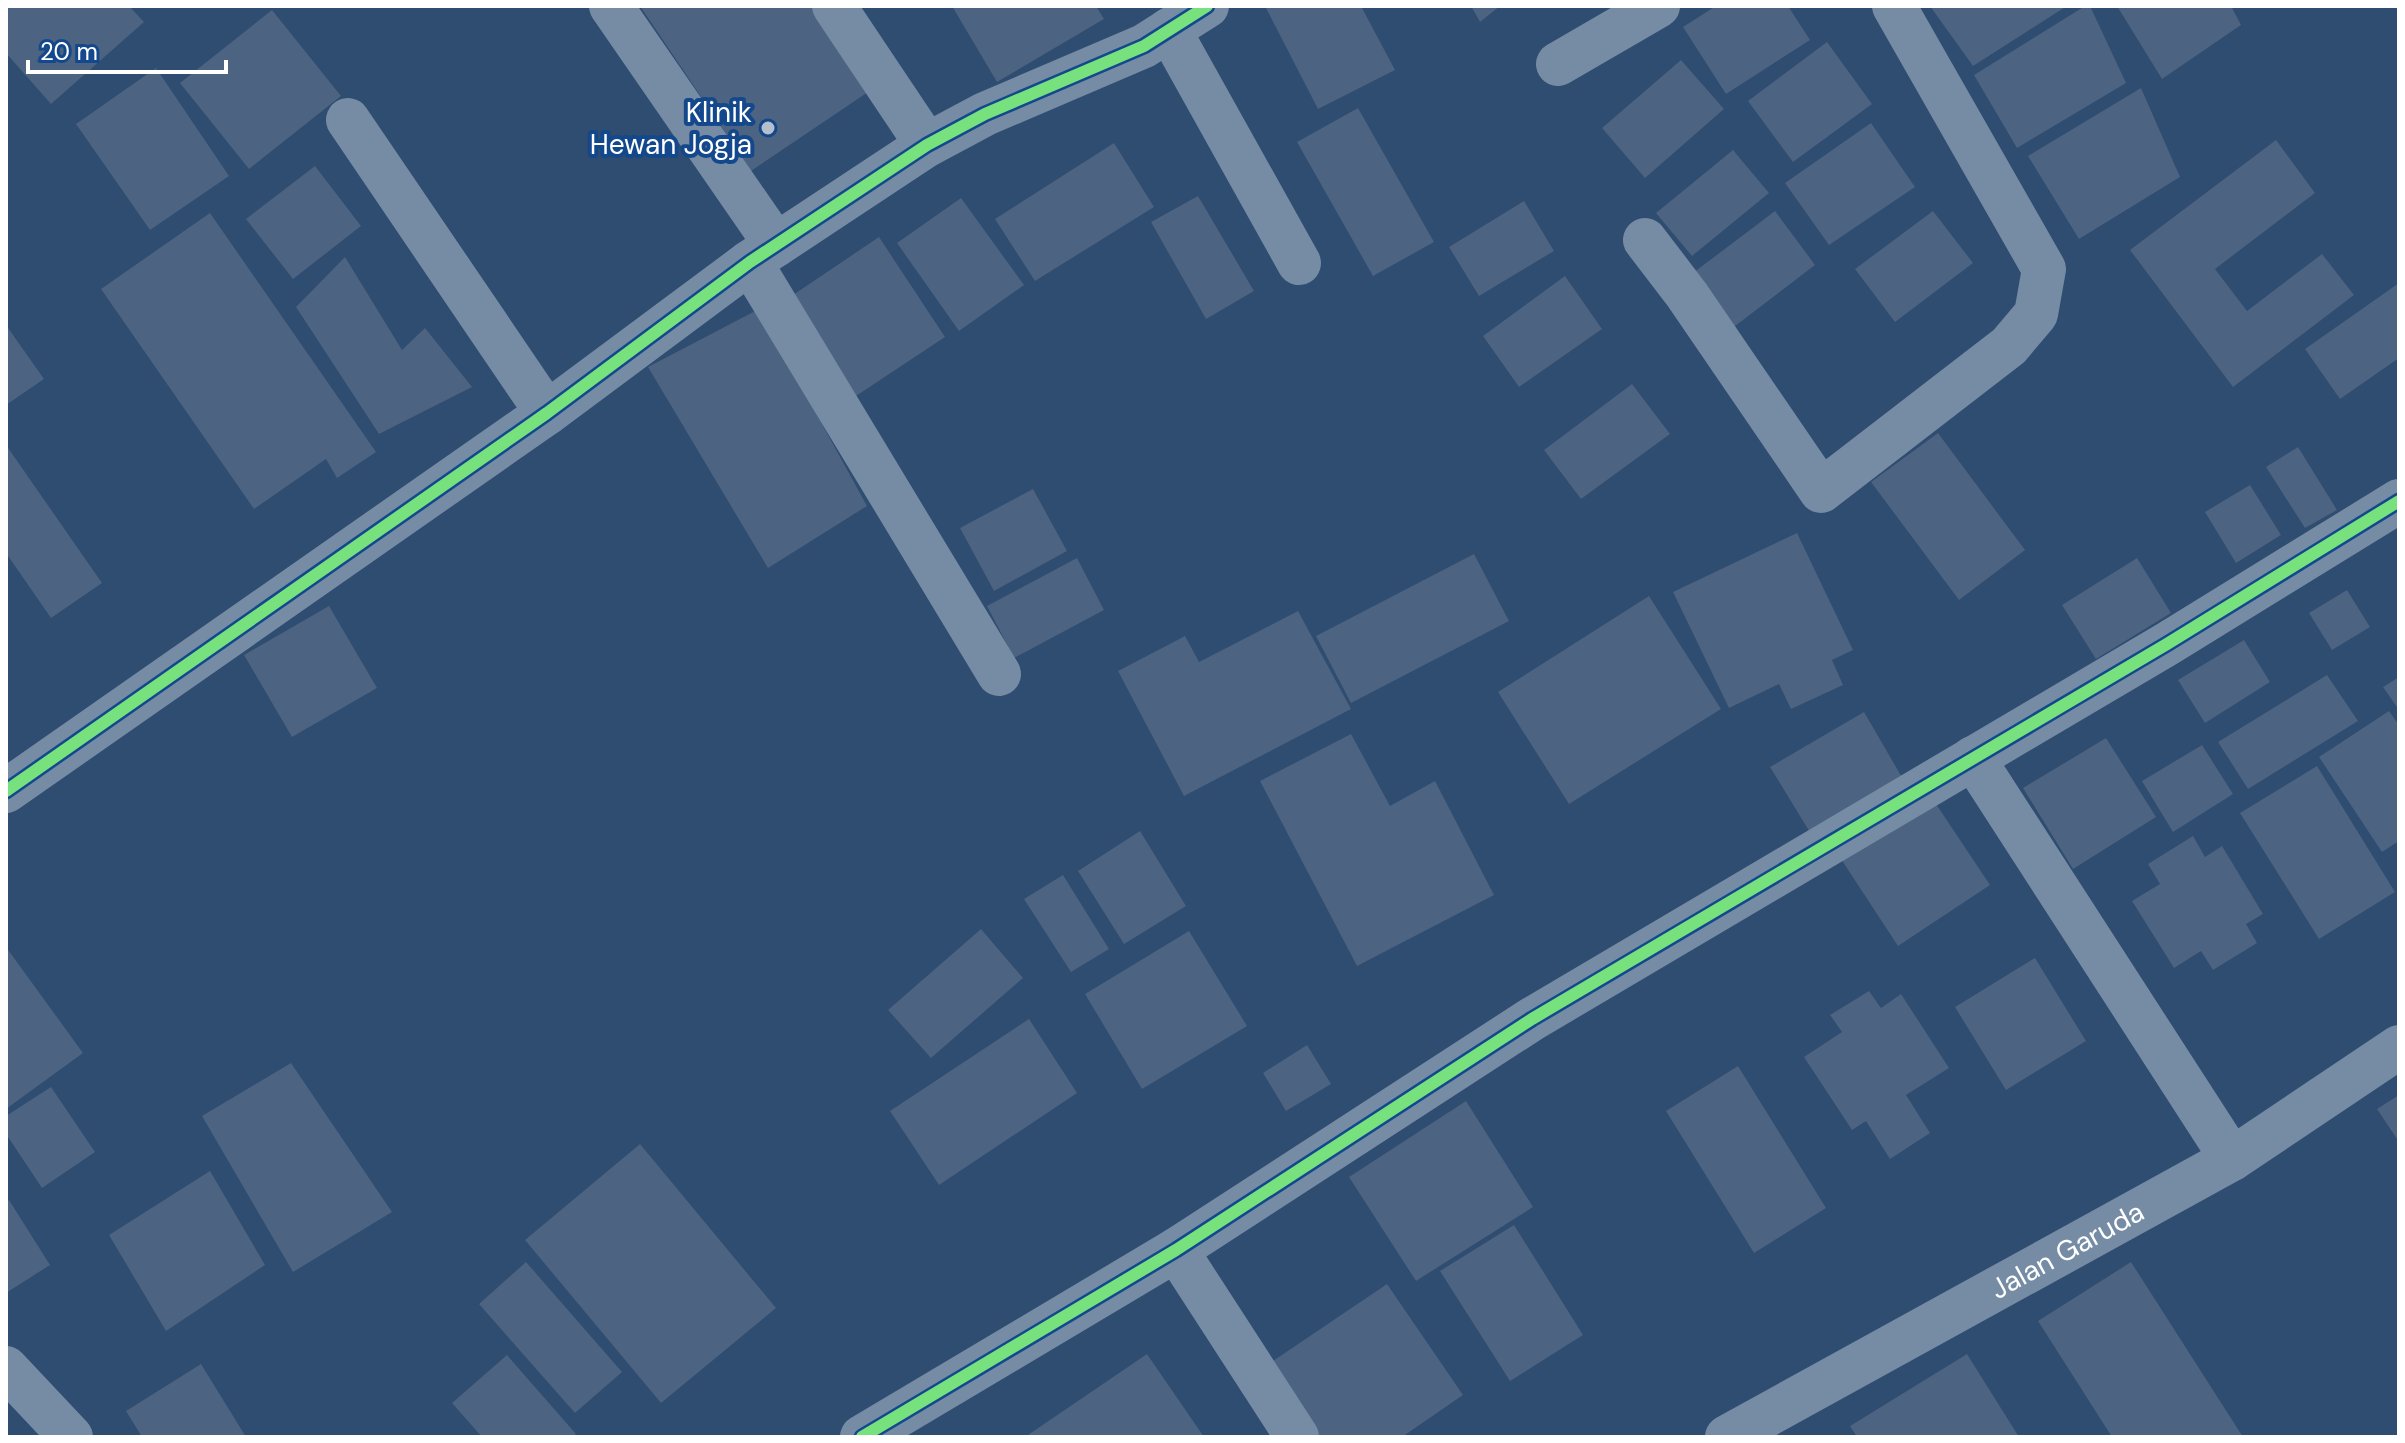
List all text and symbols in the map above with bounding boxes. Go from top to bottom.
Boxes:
scale bar [28,24,226,74]
text: 20 m [40,36,98,67]
place label: Klinik Hewan Jogja [590,94,752,163]
marker: Klinik Hewan Jogja [759,119,777,137]
street label: Jalan Garuda [1984,1193,2151,1308]

